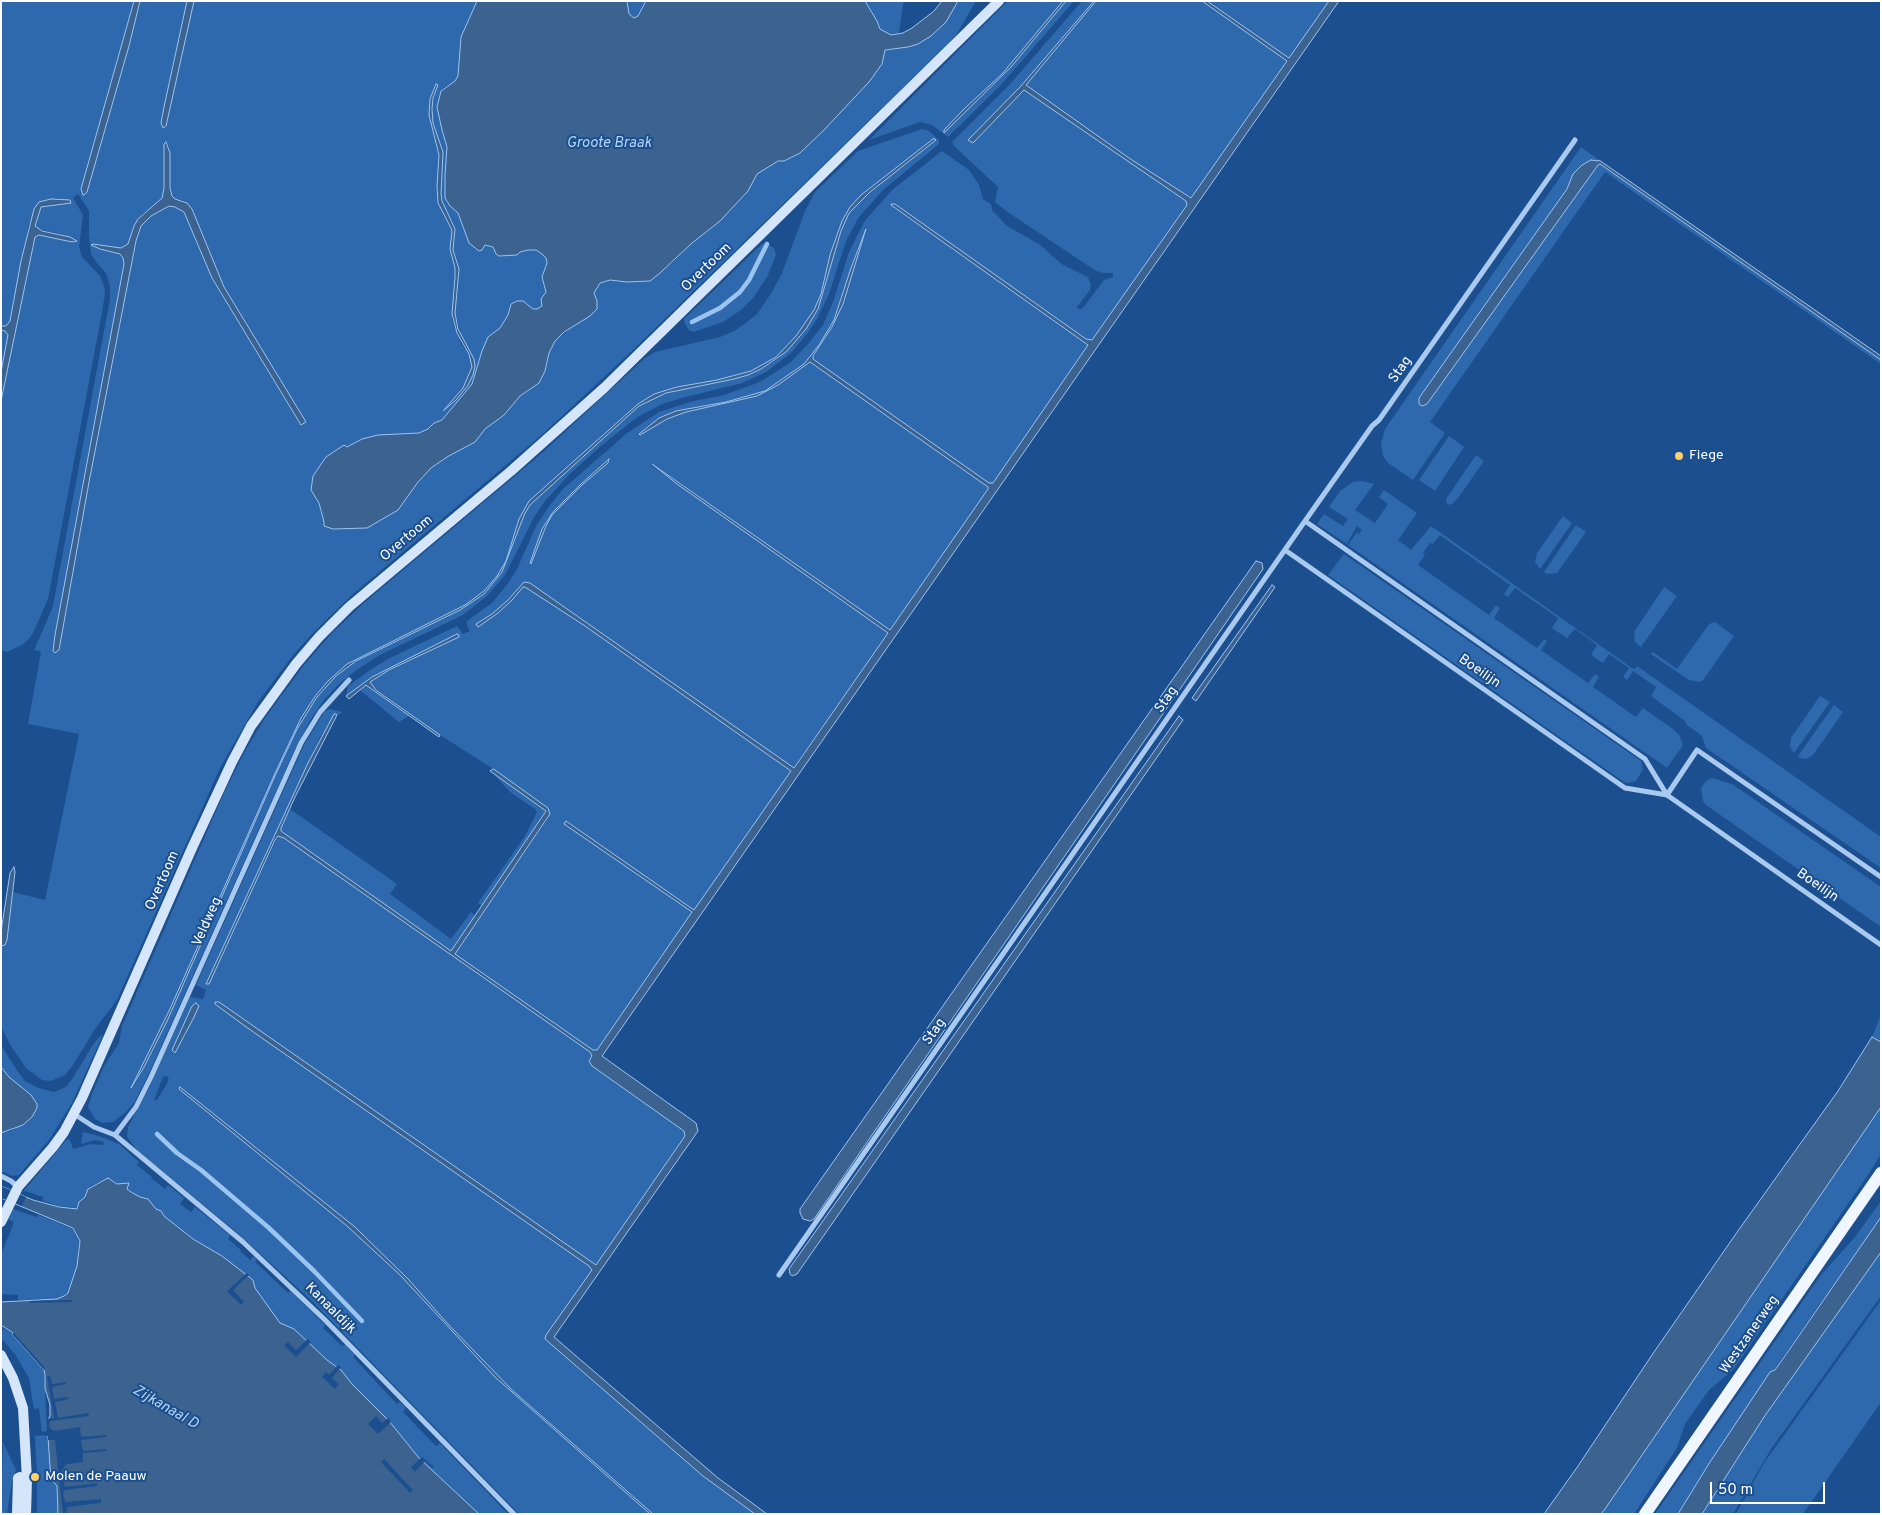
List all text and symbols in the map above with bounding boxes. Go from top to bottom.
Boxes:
water label: Groote Braak [566,135,652,153]
street label: Overtoom [678,240,736,296]
street label: Stag [1386,353,1416,387]
place label: Fiege [1689,448,1724,464]
marker: Fiege [1673,450,1685,462]
street label: Overtoom [377,512,437,566]
street label: Boeilijn [1455,651,1503,693]
street label: Stag [1152,683,1182,717]
street label: Overtoom [142,849,184,913]
street label: Boeilijn [1793,865,1841,907]
street label: Veldweg [190,895,226,949]
street label: Stag [920,1015,950,1049]
street label: Kanaaldijk [301,1280,359,1338]
street label: Westzanerweg [1717,1293,1783,1377]
water label: Zijkanaal D [129,1382,201,1434]
place label: Molen de Paauw [45,1469,147,1485]
marker: Molen de Paauw [29,1471,41,1483]
scale bar [1712,1472,1827,1504]
text: 50 m [1718,1481,1753,1500]

